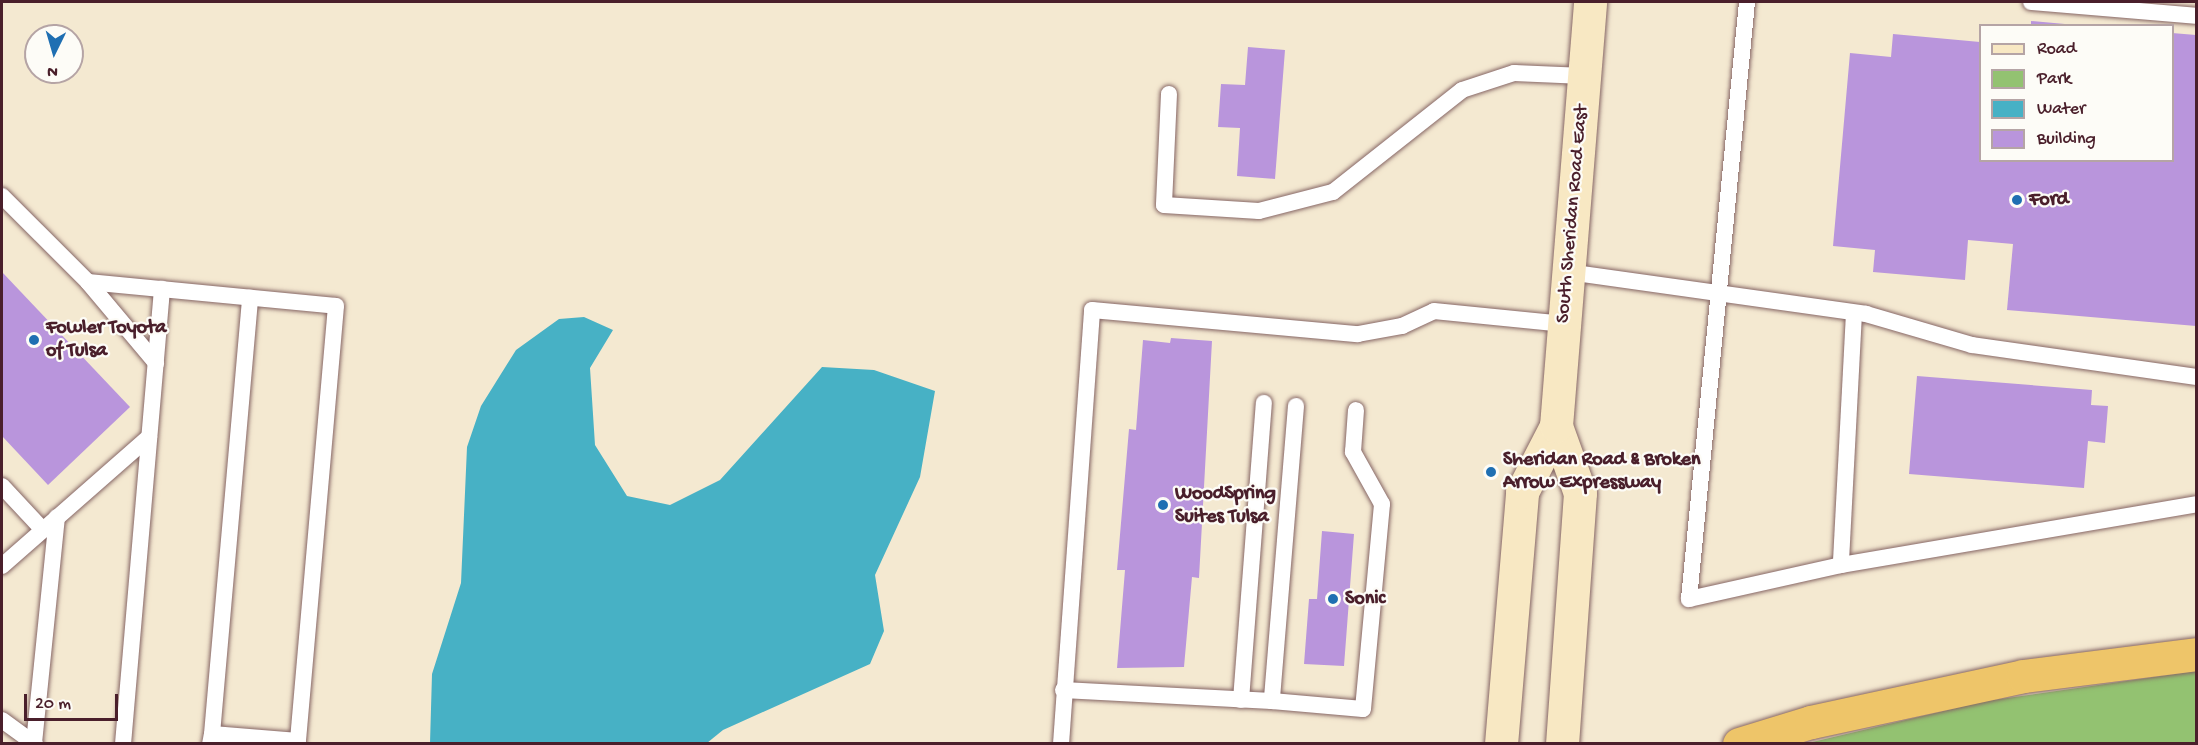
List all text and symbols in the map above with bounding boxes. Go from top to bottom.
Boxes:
north arrow [24,24,84,84]
legend [1979,24,2174,162]
text: Road [2037,39,2076,60]
text: N [47,61,59,80]
text: Park [2037,69,2071,90]
text: Water [2037,99,2085,120]
street label: South Sheridan Road East [1552,104,1594,324]
text: Building [2037,129,2096,150]
place label: Ford [2029,188,2068,212]
marker: Ford [2010,193,2024,207]
place label: Fowler Toyota of Tulsa [46,316,166,363]
marker: Fowler Toyota of Tulsa [27,333,41,347]
place label: Sheridan Road & Broken Arrow Expressway [1503,448,1701,495]
marker: Sheridan Road & Broken Arrow Expressway [1484,465,1498,479]
place label: WoodSpring Suites Tulsa [1175,482,1276,529]
marker: WoodSpring Suites Tulsa [1156,498,1170,512]
place label: Sonic [1345,587,1385,611]
marker: Sonic [1326,592,1340,606]
scale bar [27,682,122,720]
text: 20 m [35,694,71,715]

